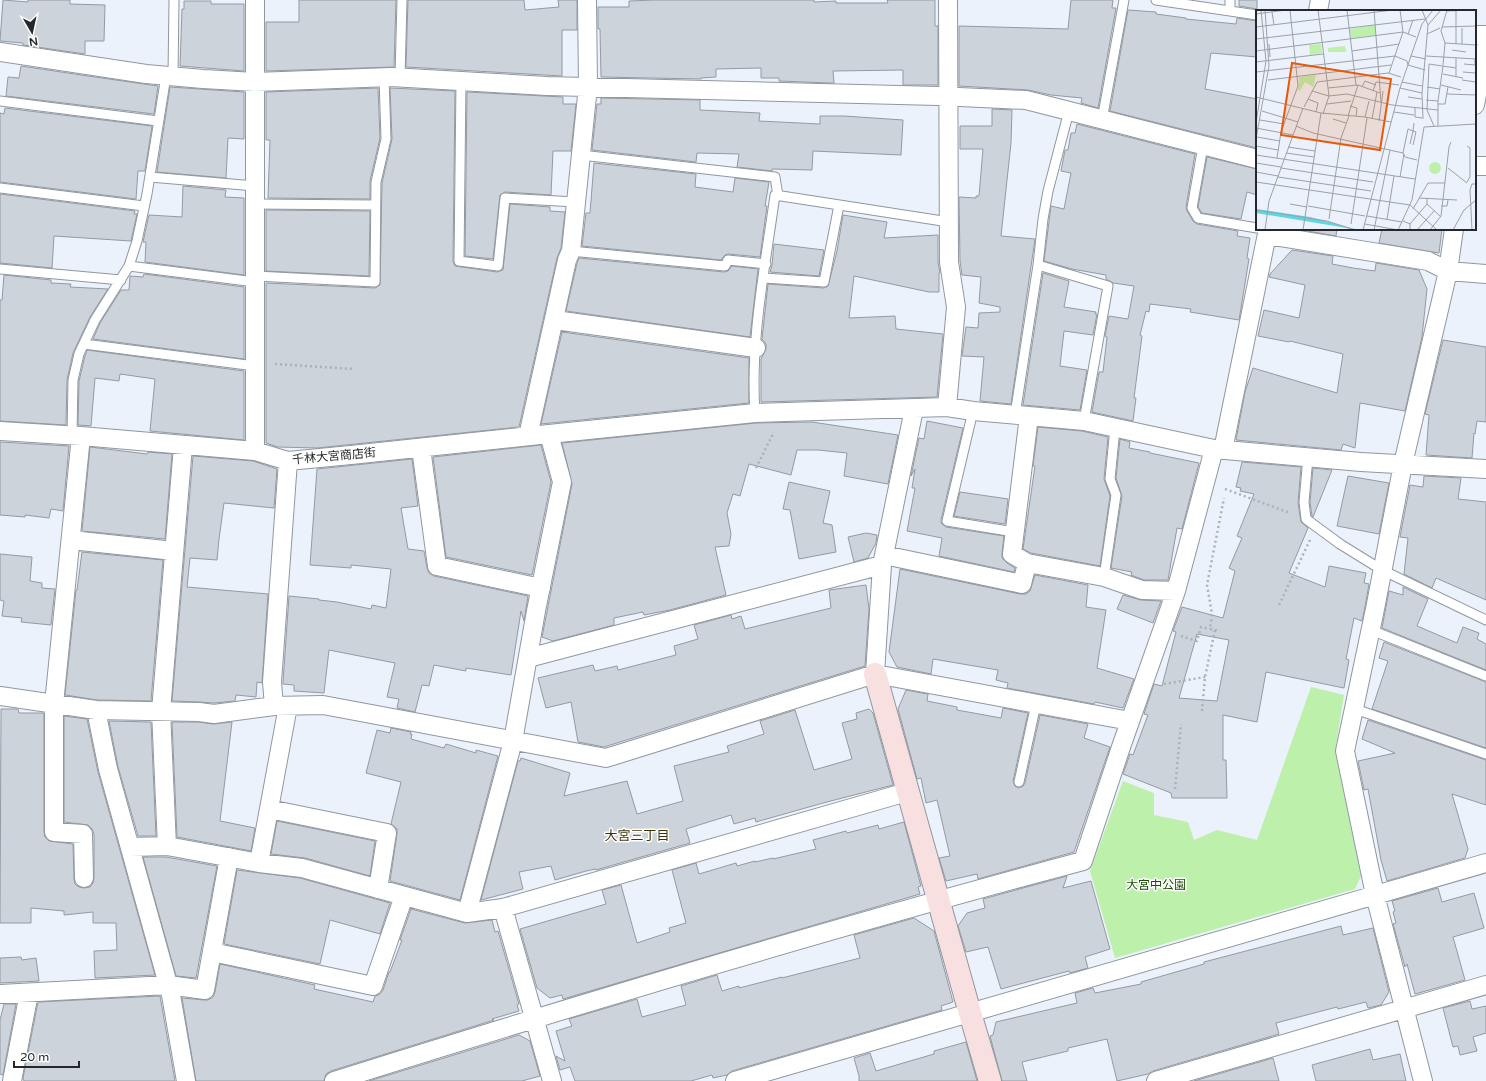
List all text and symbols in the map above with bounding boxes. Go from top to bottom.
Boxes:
inset map [1256,10,1476,230]
north arrow [12,12,52,52]
text: N [28,34,39,48]
street label: 千林大宮商店街 [292,445,376,467]
district label: 大宮三丁目 [604,828,670,844]
park label: 大宮中公園 [1126,878,1186,892]
scale bar [14,1043,79,1069]
text: 20 m [20,1050,49,1064]

